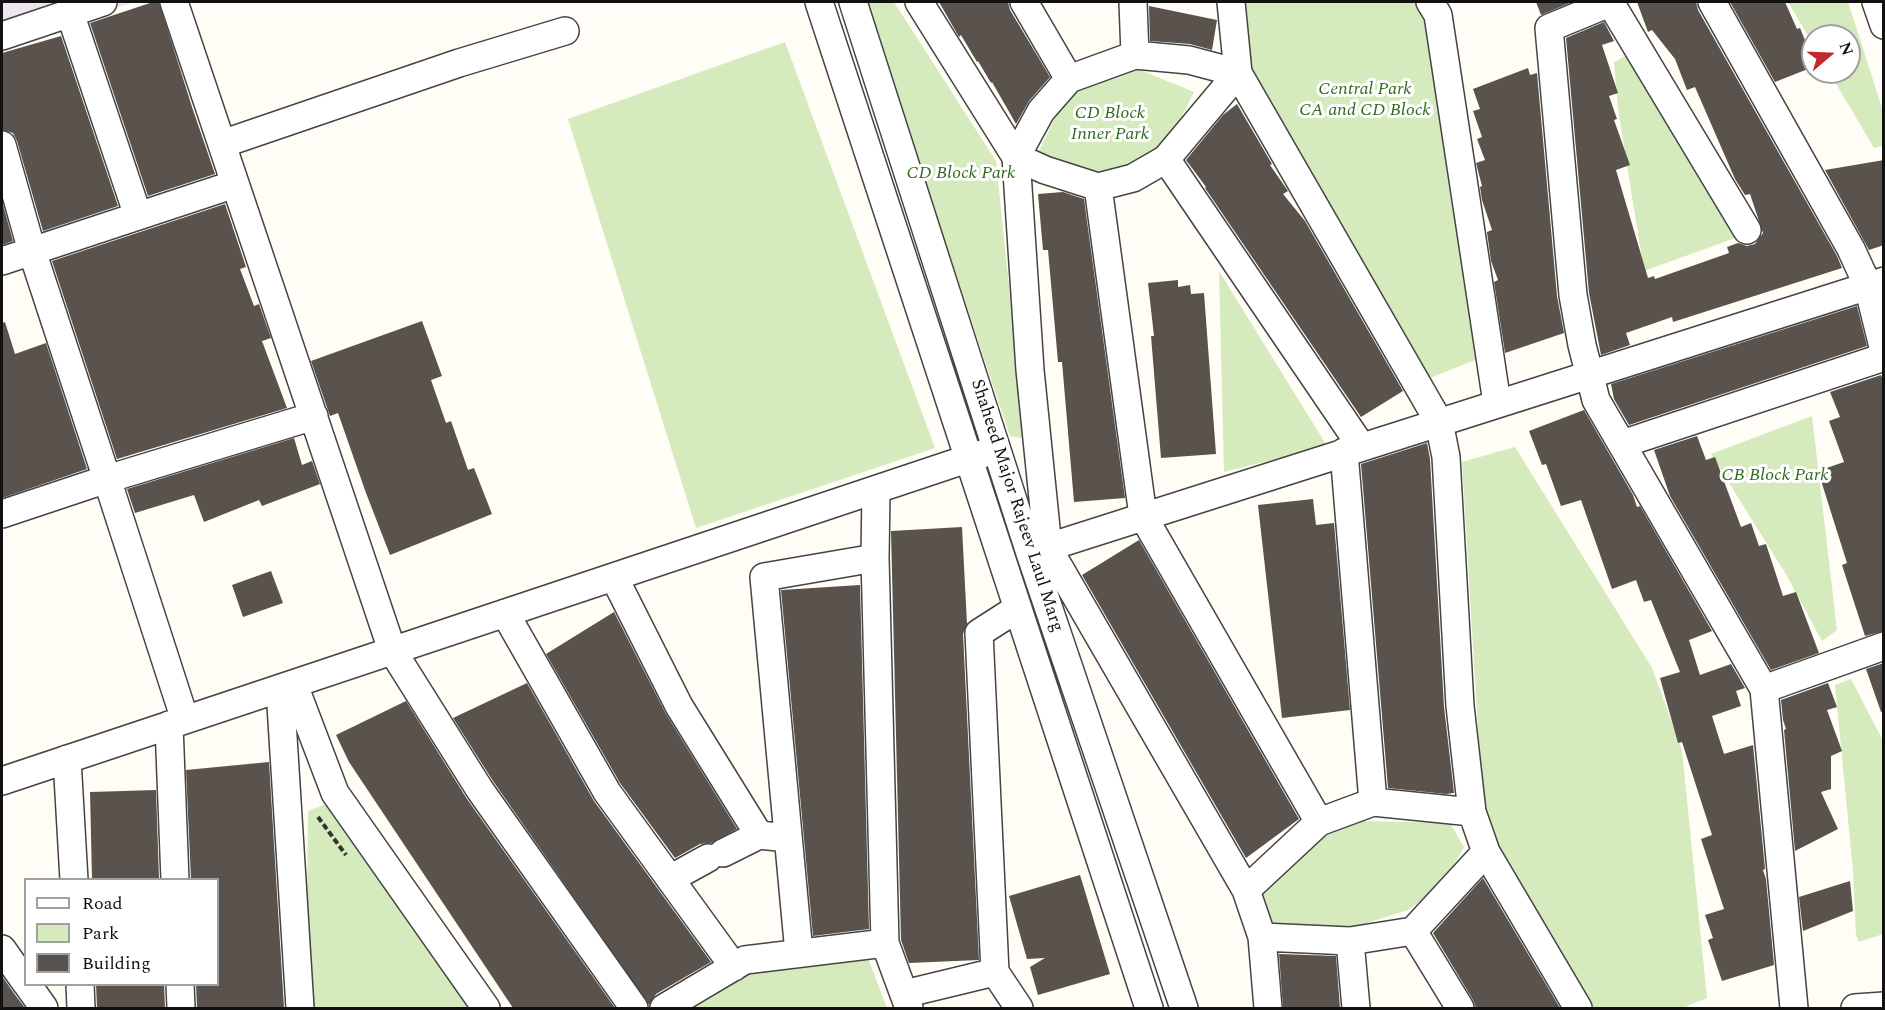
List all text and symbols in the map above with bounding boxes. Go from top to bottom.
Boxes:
north arrow [1801,24,1861,84]
text: N [1833,39,1860,59]
park label: Central Park CA and CD Block [1299,79,1431,122]
park label: CD Block Inner Park [1071,103,1149,146]
park label: CD Block Park [907,163,1015,185]
street label: Shaheed Major Rajeev Laul Marg [965,377,1067,635]
park label: CB Block Park [1721,465,1829,487]
legend [24,878,219,986]
text: Road [82,890,123,917]
text: Park [82,920,119,947]
text: Building [82,950,151,977]

